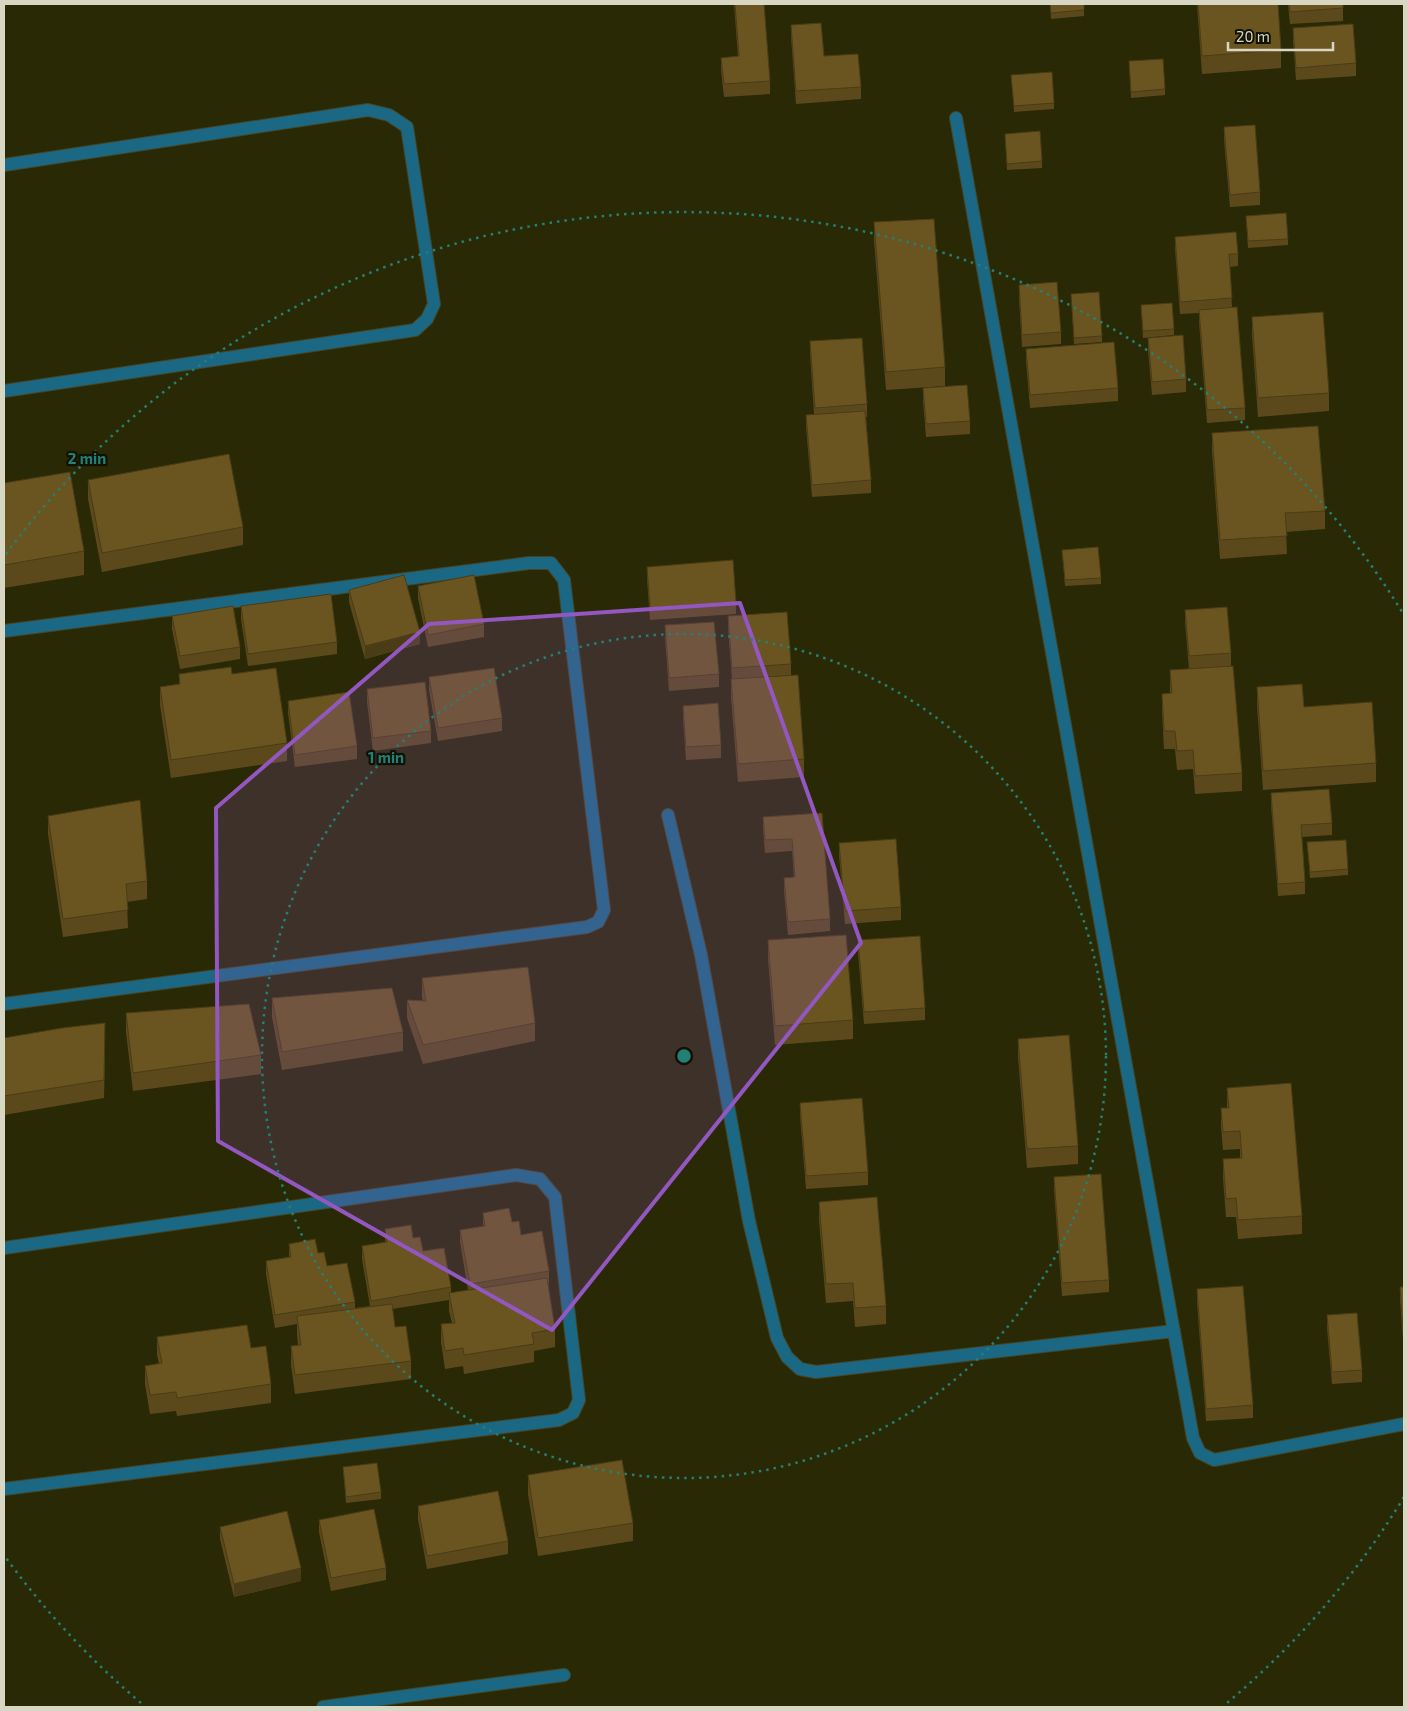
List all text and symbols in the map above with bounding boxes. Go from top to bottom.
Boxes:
scale bar [1228,20,1333,52]
text: 20 m [1236,27,1270,45]
text: 2 min [68,449,106,467]
text: 1 min [368,748,404,766]
centre of rings [675,1047,693,1065]

